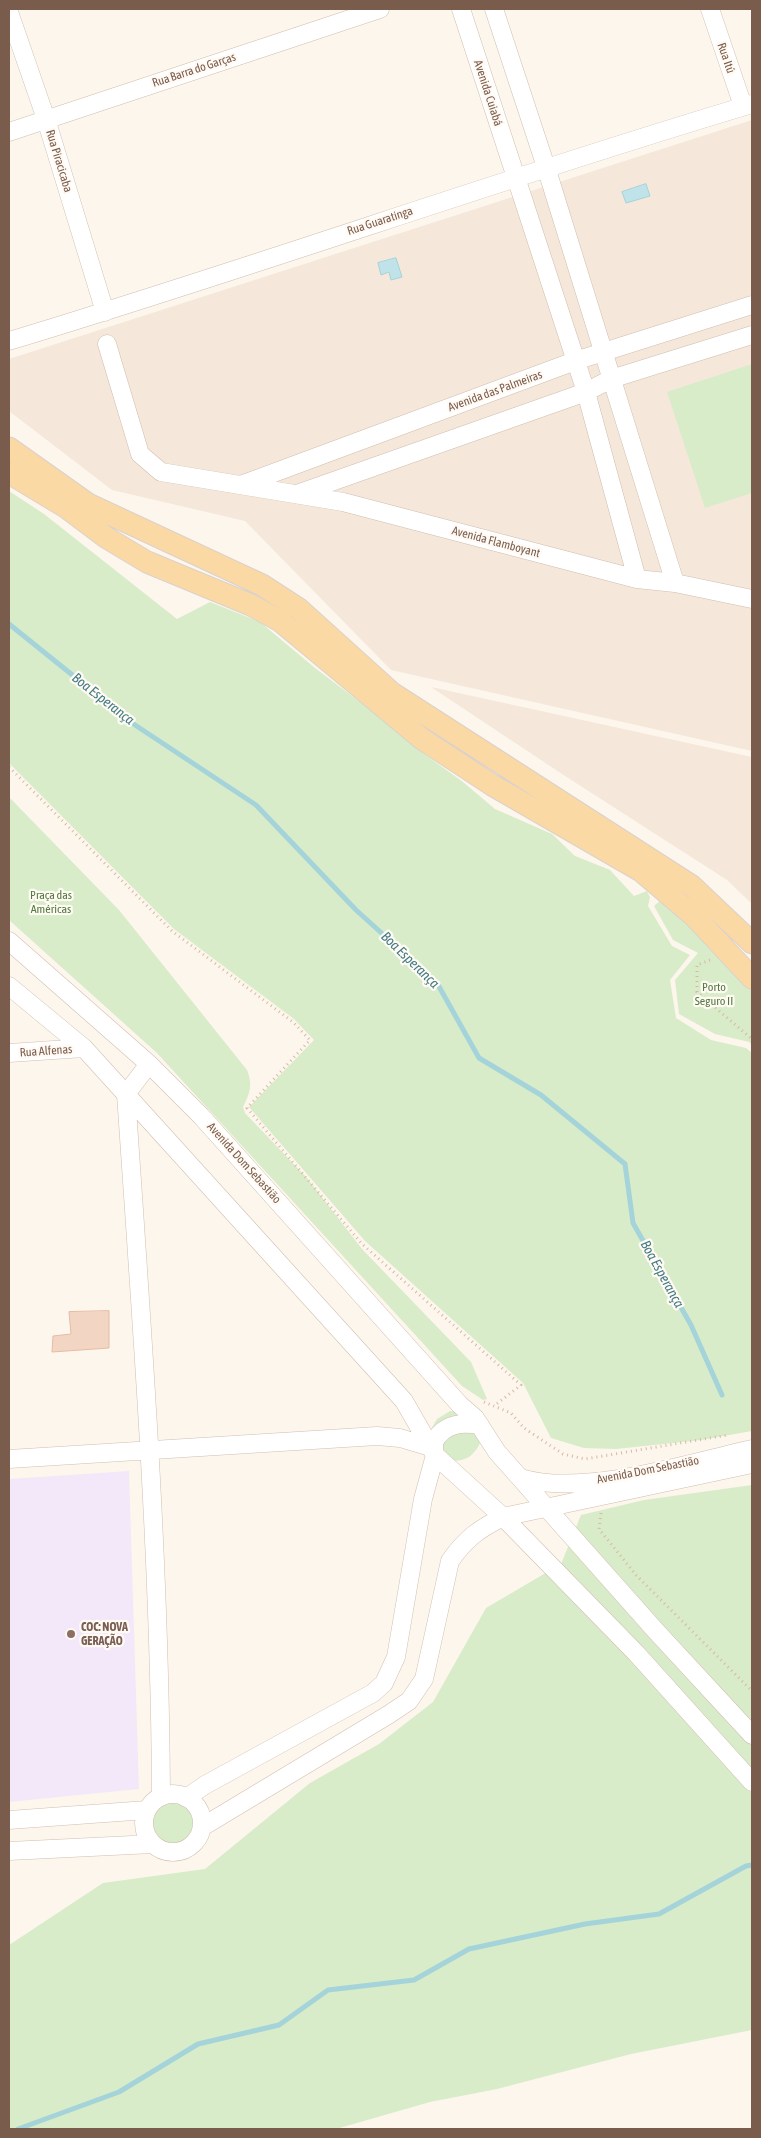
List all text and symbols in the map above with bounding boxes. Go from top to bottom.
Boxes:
street label: Rua Itú [714,41,738,75]
street label: Rua Barra do Garças [150,50,238,90]
street label: Avenida Cuiabá [471,58,505,128]
street label: Rua Piracicaba [43,128,75,194]
street label: Rua Guaratinga [345,204,415,238]
street label: Avenida das Palmeiras [446,367,544,415]
street label: Avenida Flamboyant [450,523,542,561]
water label: Boa Esperança [69,670,137,728]
park label: Praça das Américas [30,888,72,916]
water label: Boa Esperança [377,928,443,992]
park label: Porto Seguro II [695,980,733,1008]
street label: Rua Alfenas [19,1042,73,1060]
street label: Avenida Dom Sebastião [204,1120,284,1206]
water label: Boa Esperança [637,1237,687,1311]
street label: Avenida Dom Sebastião [596,1453,700,1487]
place label: COC: NOVA GERAÇÃO [81,1620,128,1648]
marker: COC: NOVA GERAÇÃO [65,1628,77,1640]

